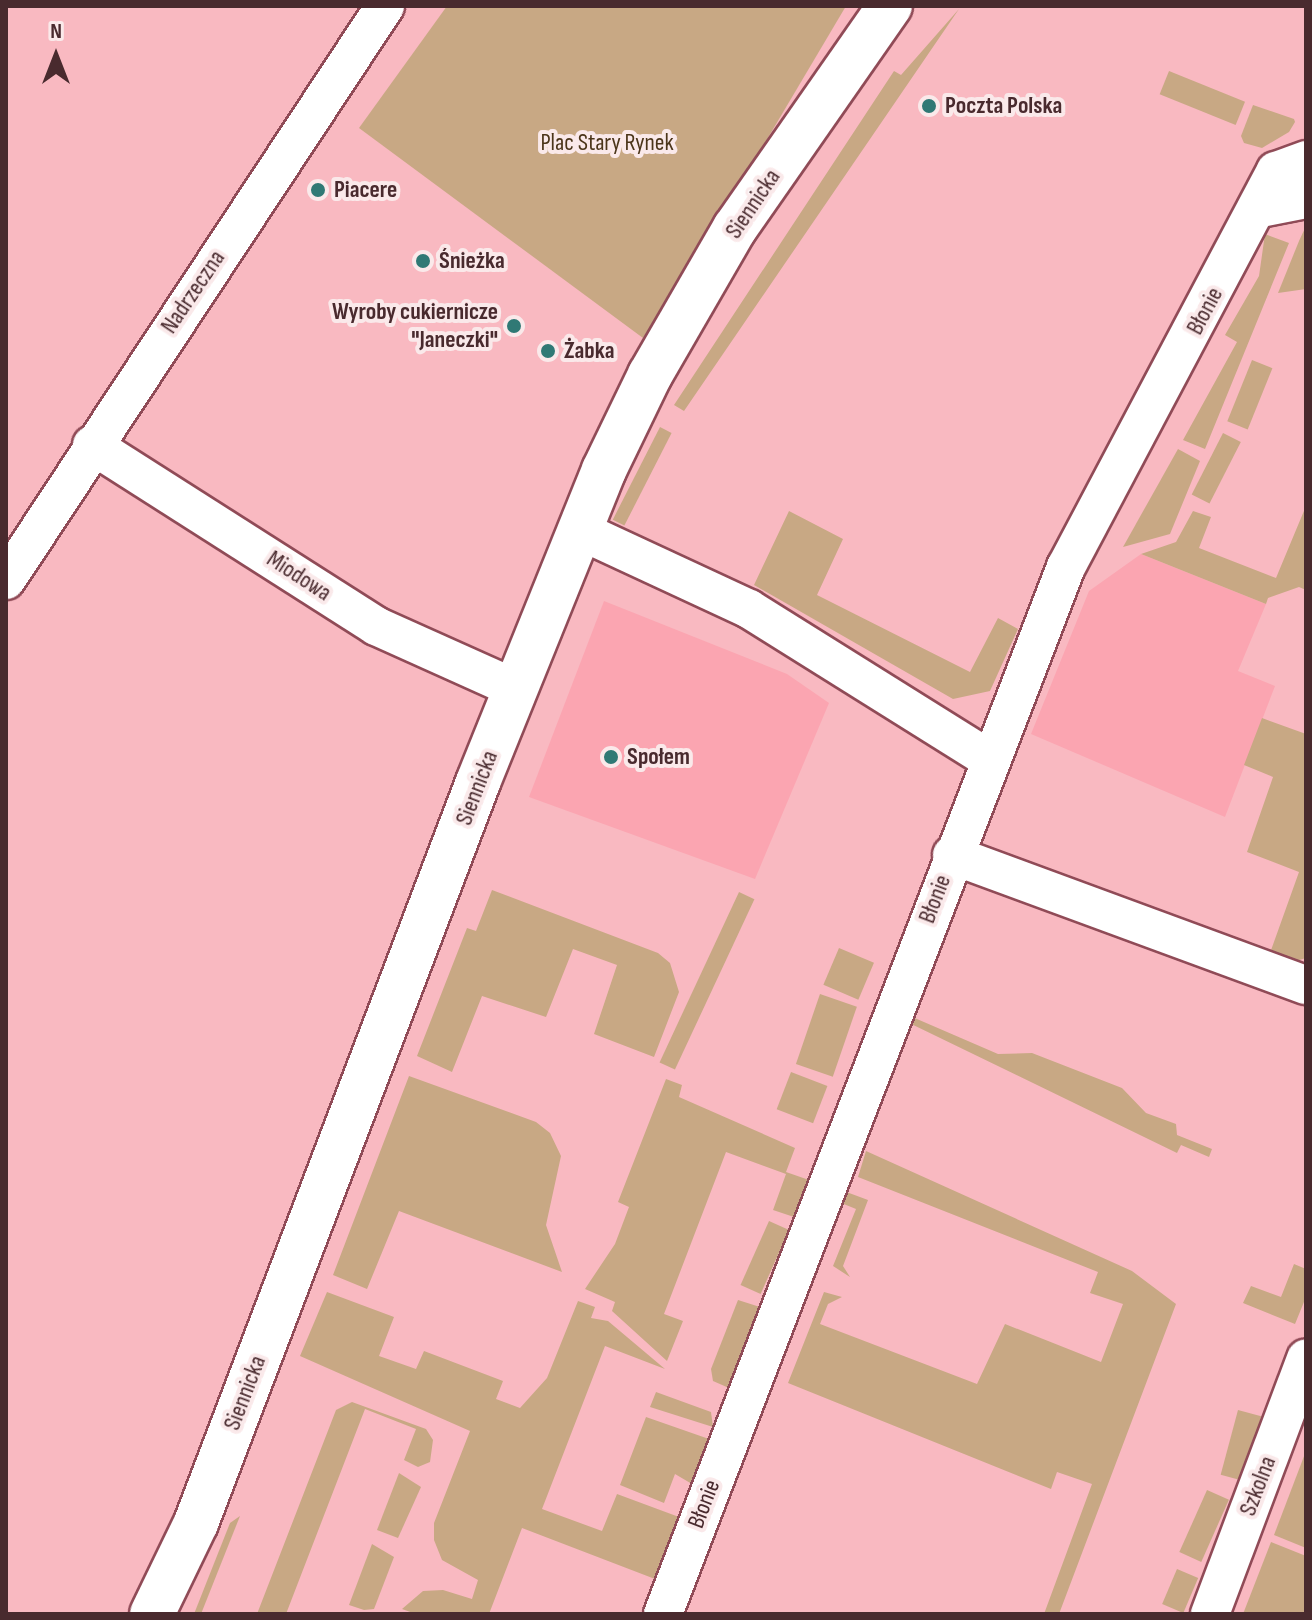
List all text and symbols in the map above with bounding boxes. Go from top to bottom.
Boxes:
north arrow [16,16,96,96]
text: N [50,18,62,45]
place label: Poczta Polska [945,92,1062,120]
marker: Poczta Polska [920,97,938,115]
park label: Plac Stary Rynek [540,129,674,157]
street label: Siennicka [719,164,787,244]
place label: Piacere [334,176,397,204]
marker: Piacere [309,181,327,199]
street label: Nadrzeczna [155,245,231,339]
place label: Śnieżka [439,247,505,275]
marker: Śnieżka [414,252,432,270]
street label: Błonie [1181,282,1229,340]
place label: Wyroby cukiernicze "Janeczki" [332,298,498,354]
marker: Wyroby cukiernicze "Janeczki" [505,317,523,335]
place label: Żabka [564,337,615,365]
marker: Żabka [539,342,557,360]
street label: Miodowa [261,545,337,607]
place label: Społem [627,743,690,771]
street label: Siennicka [450,747,504,829]
marker: Społem [602,748,620,766]
street label: Błonie [913,871,957,927]
street label: Siennicka [218,1352,272,1434]
street label: Szkolna [1234,1452,1282,1520]
street label: Błonie [682,1476,726,1532]

